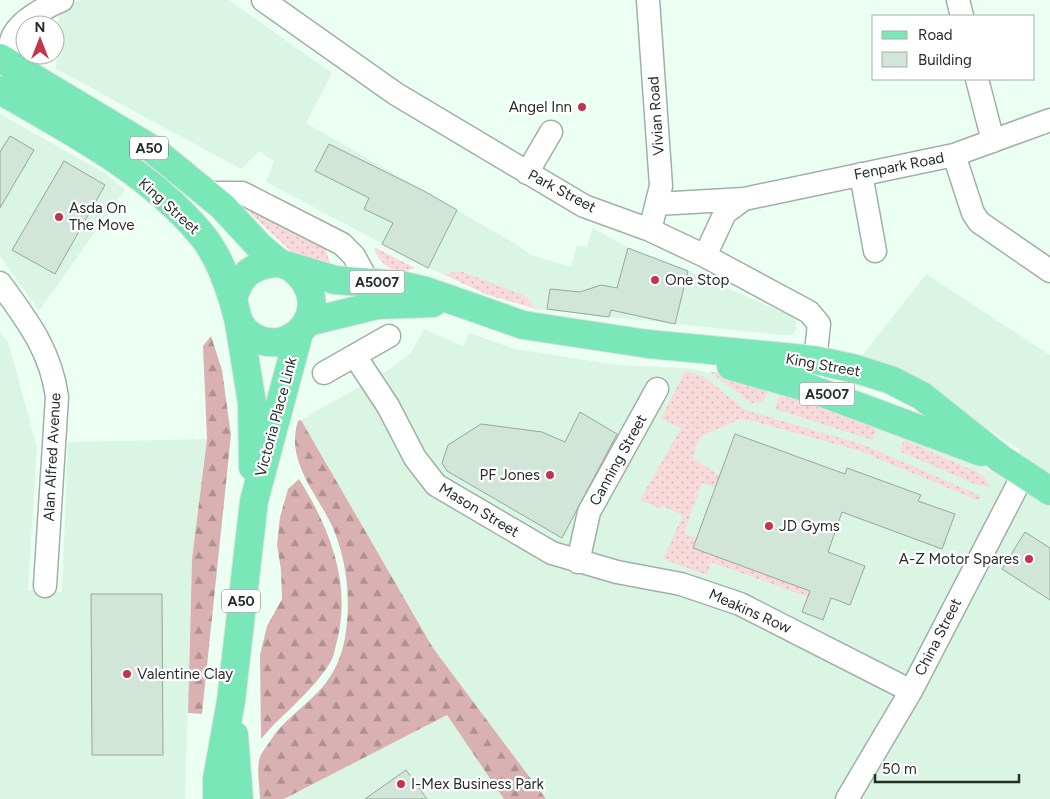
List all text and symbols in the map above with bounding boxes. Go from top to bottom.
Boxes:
north arrow [15,15,65,65]
legend [872,15,1035,80]
text: N [35,19,45,36]
text: Road [918,26,953,44]
text: Building [918,51,972,69]
street label: Vivian Road [644,76,668,156]
place label: Angel Inn [509,98,572,116]
marker: Angel Inn [576,101,588,113]
road number: A50 [130,136,168,160]
street label: Fenpark Road [852,148,946,184]
street label: Park Street [525,166,599,217]
street label: King Street [135,174,203,238]
place label: Asda On The Move [69,199,135,234]
marker: Asda On The Move [53,211,65,223]
road number: A5007 [350,270,404,294]
place label: One Stop [665,271,729,289]
marker: One Stop [649,274,661,286]
street label: King Street [784,350,862,380]
street label: Victoria Place Link [251,355,301,479]
road number: A5007 [800,382,854,406]
street label: Alan Alfred Avenue [40,392,64,522]
street label: Canning Street [586,411,651,509]
place label: PF Jones [479,466,540,484]
marker: PF Jones [544,469,556,481]
street label: Mason Street [436,479,523,541]
place label: JD Gyms [779,517,840,535]
marker: JD Gyms [763,520,775,532]
place label: A-Z Motor Spares [899,550,1019,568]
marker: A-Z Motor Spares [1023,553,1035,565]
street label: Meakins Row [706,585,794,637]
road number: A50 [222,590,260,612]
street label: China Street [911,595,965,679]
place label: Valentine Clay [137,665,233,683]
marker: Valentine Clay [121,668,133,680]
scale bar [875,752,1019,784]
text: 50 m [882,760,917,778]
place label: I-Mex Business Park [411,775,544,793]
marker: I-Mex Business Park [395,778,407,790]

